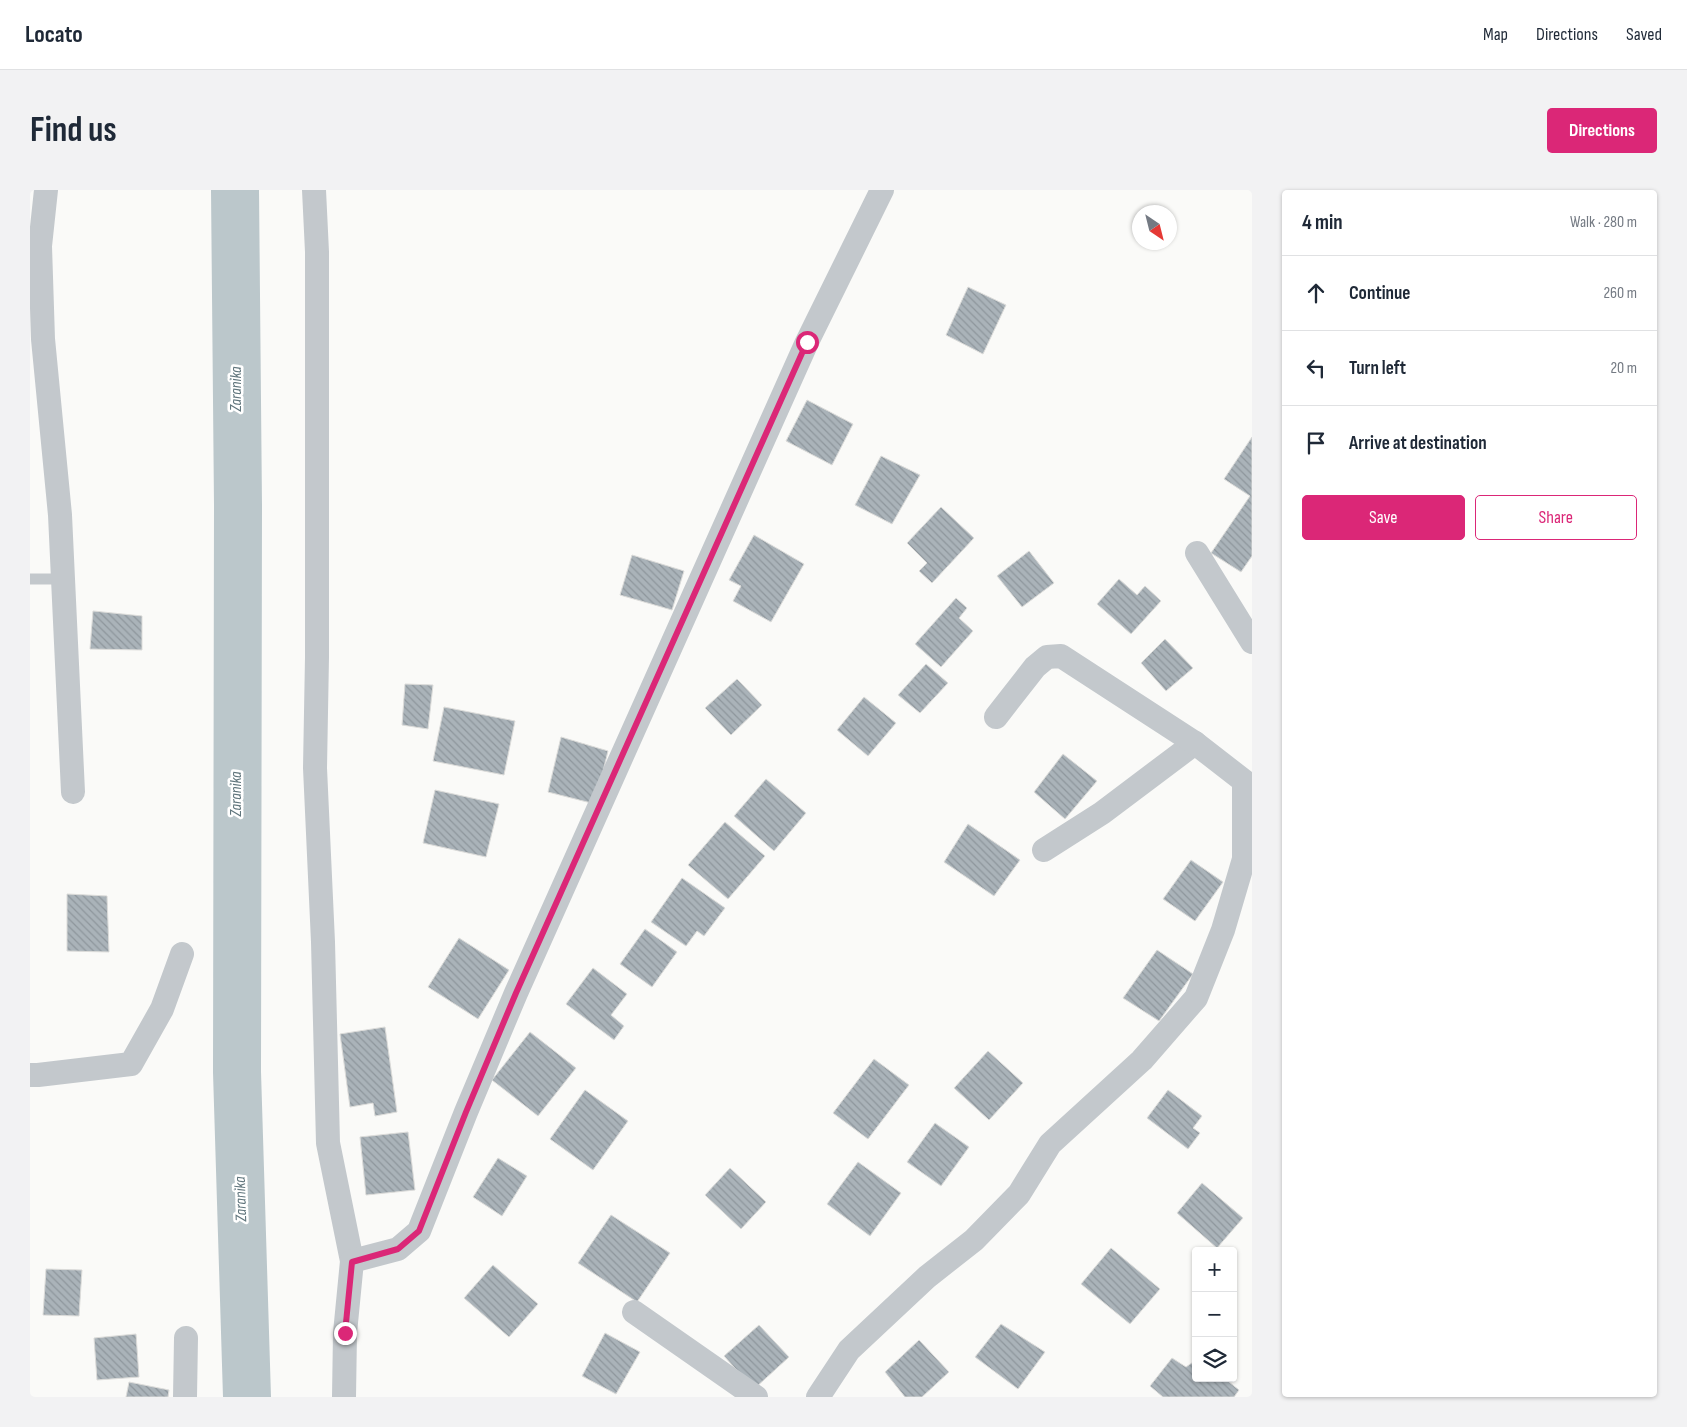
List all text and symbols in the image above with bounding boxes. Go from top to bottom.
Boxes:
text: Locato [25,20,83,49]
text: Map [1483,24,1508,45]
text: Directions [1536,24,1598,45]
text: Saved [1626,24,1662,45]
button: Directions [1547,108,1657,153]
text: Find us [30,109,117,152]
north arrow [1132,205,1177,250]
text: 4 min [1302,210,1343,235]
text: Walk · 280 m [1570,213,1637,232]
icon: ahead [1302,279,1330,307]
text: Continue [1349,282,1410,305]
text: 260 m [1603,284,1637,303]
route start [796,331,819,354]
icon: left [1302,354,1330,382]
text: Turn left [1349,357,1406,380]
text: 20 m [1610,359,1637,378]
water label: Zaranika [227,366,246,413]
icon: arrive [1302,429,1330,457]
text: Arrive at destination [1349,432,1487,455]
button: Save [1302,495,1465,540]
button: Share [1475,495,1637,540]
water label: Zaranika [227,771,246,818]
water label: Zaranika [231,1176,251,1223]
map controls [1192,1247,1237,1382]
button: + [1192,1247,1237,1292]
button: − [1192,1292,1237,1337]
route end [334,1322,357,1345]
button: layers [1192,1337,1237,1382]

